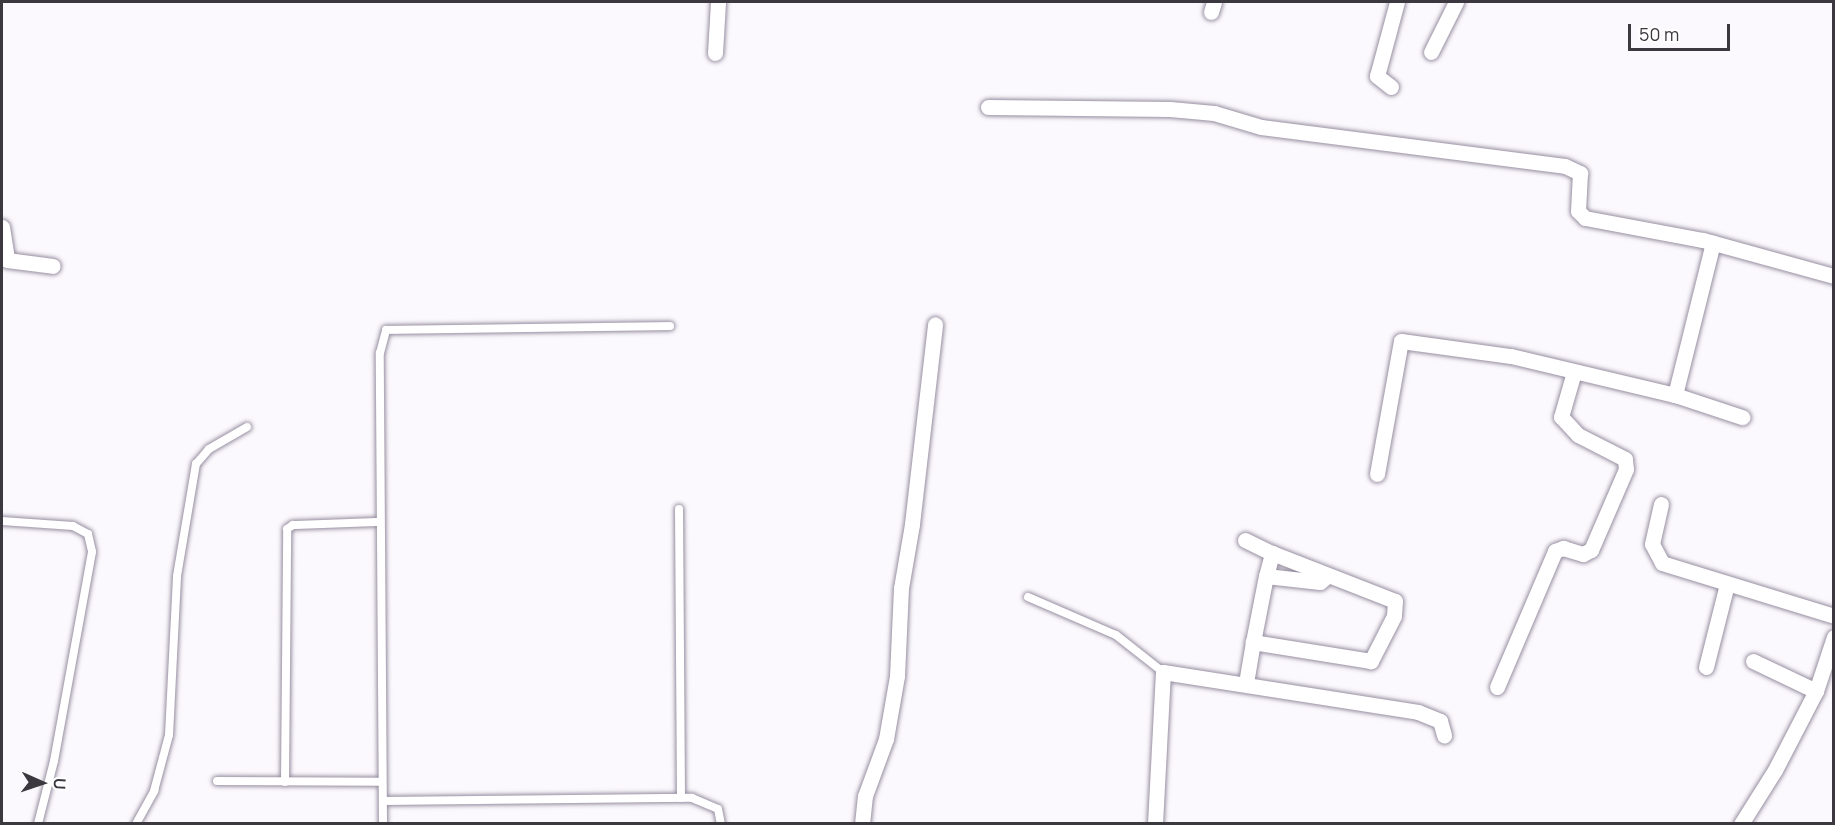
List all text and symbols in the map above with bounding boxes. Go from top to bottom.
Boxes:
scale bar [1631,12,1733,50]
text: 50 m [1639,22,1679,46]
north arrow [12,753,72,813]
text: U [49,778,71,790]

